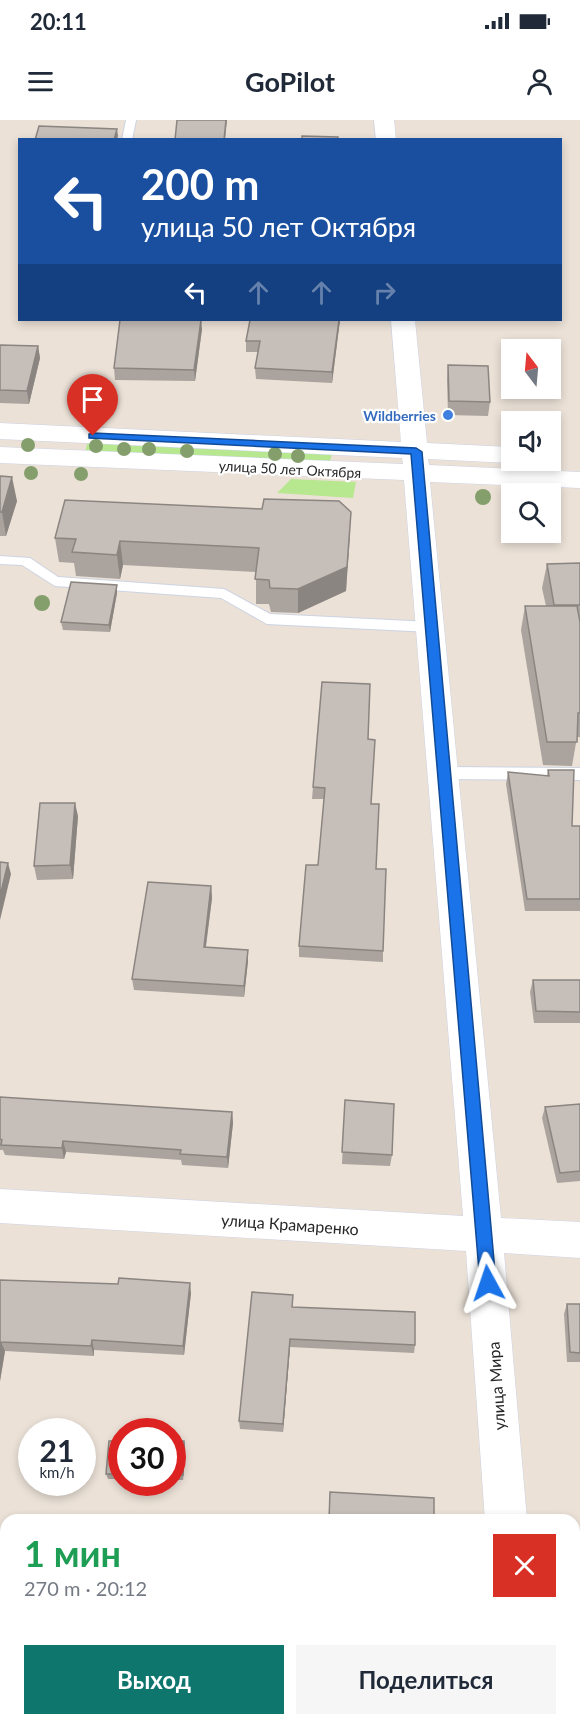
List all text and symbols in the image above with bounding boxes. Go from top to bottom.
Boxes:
text: 20:11 [30,8,87,35]
icon: menu [24,65,57,98]
text: GoPilot [245,65,335,98]
icon: person [523,65,556,98]
text: 200 m [141,159,259,209]
icon: left [42,162,120,240]
text: улица 50 лет Октября [141,210,416,243]
icon: left [179,276,212,309]
icon: ahead [242,276,275,309]
icon: ahead [305,276,338,309]
icon: right [368,276,401,309]
north arrow [501,339,561,399]
map controls [501,339,561,543]
pin [67,374,118,436]
icon: arrive [76,383,109,416]
place label: Wildberries [363,407,436,424]
marker: Wildberries [441,408,455,422]
button: sound [501,411,561,471]
street label: улица 50 лет Октября [218,457,362,481]
button: search [501,483,561,543]
street label: улица Крамаренко [220,1210,360,1238]
position arrow [456,1251,520,1315]
street label: улица Мира [483,1341,509,1431]
speed limit sign: 30 [108,1418,186,1496]
text: 21 [40,1432,74,1468]
text: km/h [39,1463,75,1481]
text: 1 мин [24,1531,121,1575]
button: close [493,1534,556,1597]
text: 270 m · 20:12 [24,1576,147,1600]
button: Выход [24,1645,284,1714]
button: Поделиться [296,1645,556,1714]

